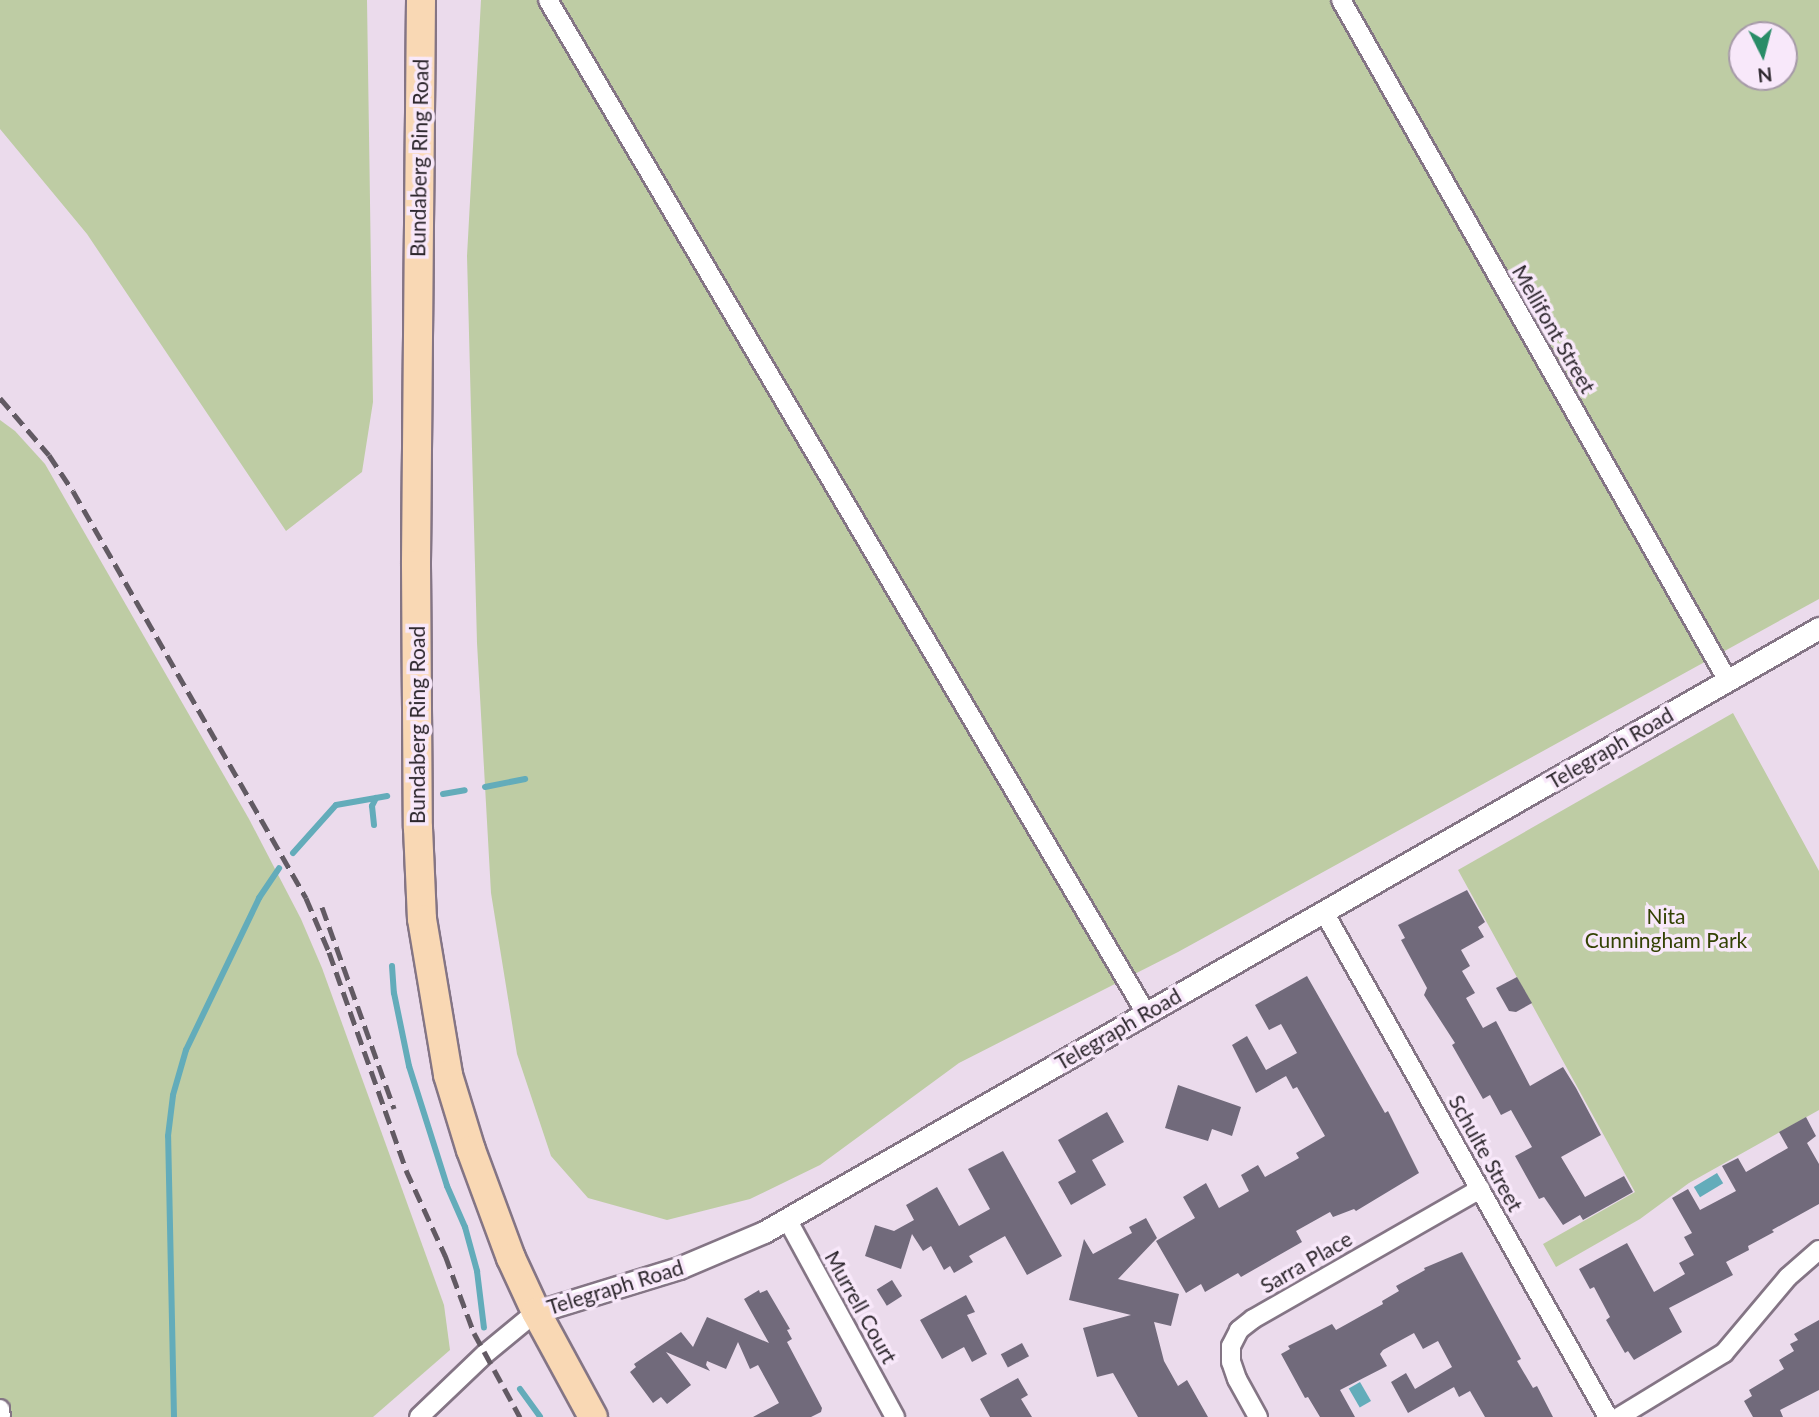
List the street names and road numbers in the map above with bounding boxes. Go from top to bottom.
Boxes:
street label: Bundaberg Ring Road [405,59,433,257]
street label: Mellifont Street [1507,260,1601,398]
street label: Bundaberg Ring Road [404,626,430,824]
street label: Telegraph Road [1543,702,1677,794]
street label: Telegraph Road [1051,983,1185,1075]
street label: Schulte Street [1444,1090,1528,1216]
street label: Sarra Place [1256,1226,1356,1298]
street label: Murrell Court [820,1246,902,1368]
street label: Telegraph Road [544,1254,686,1320]

